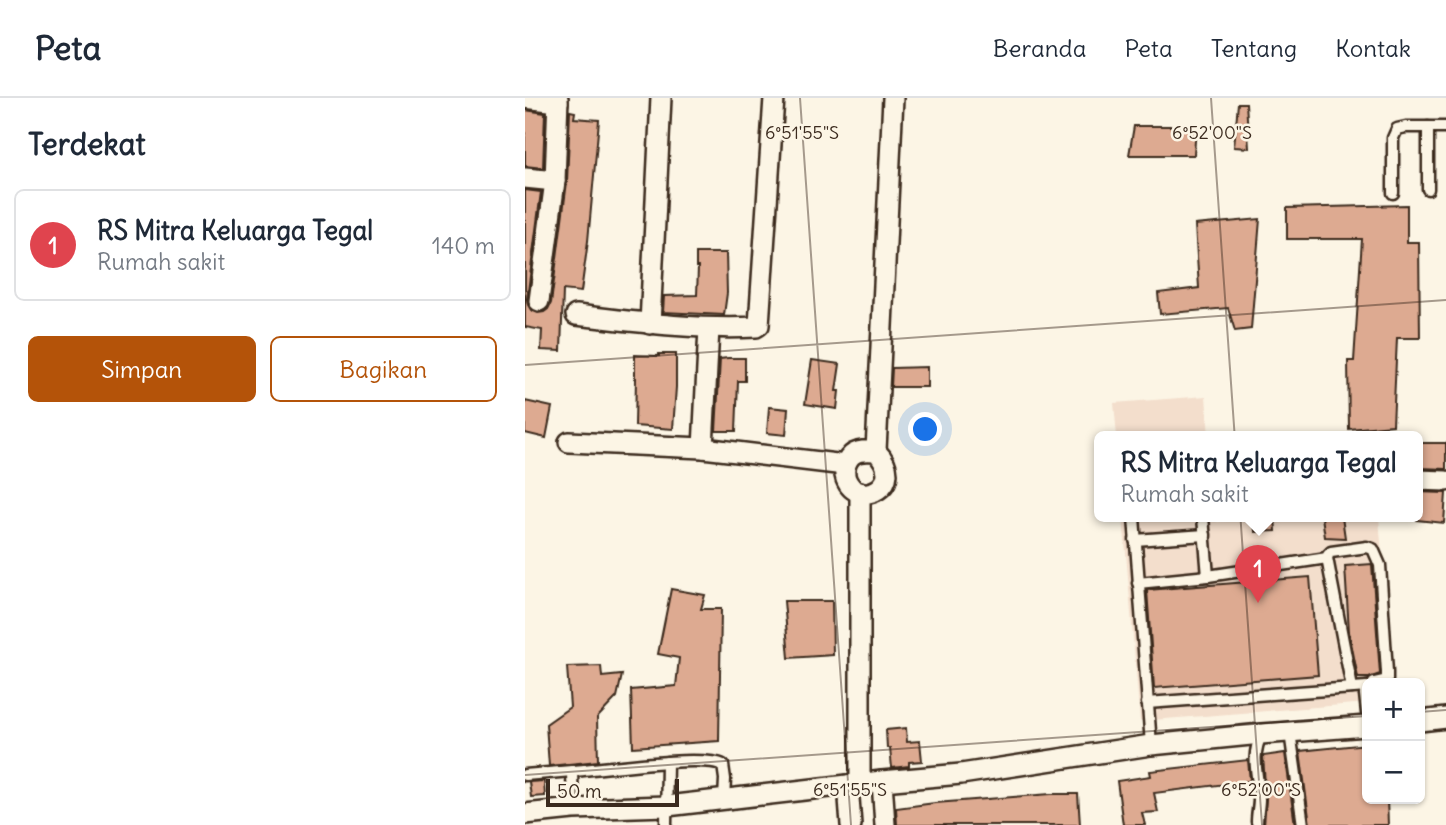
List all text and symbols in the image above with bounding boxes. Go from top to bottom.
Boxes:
text: Peta [35,27,101,69]
text: Beranda [993,33,1086,63]
text: Peta [1124,33,1173,63]
text: Tentang [1211,33,1297,63]
text: Kontak [1335,33,1411,63]
text: 6°51'55"S [765,121,839,144]
text: 6°52'00"S [1172,121,1252,144]
text: Terdekat [28,125,146,163]
text: RS Mitra Keluarga Tegal [97,214,373,247]
text: 1 [48,231,58,260]
text: 140 m [432,231,495,260]
text: Rumah sakit [97,247,225,276]
button: Simpan [28,336,256,402]
button: Bagikan [270,336,497,402]
your location [908,412,942,446]
popup [1094,431,1423,522]
text: RS Mitra Keluarga Tegal [1120,446,1397,479]
text: Rumah sakit [1120,479,1249,508]
pin: 1 [1235,545,1281,603]
map controls [1362,678,1425,804]
button: + [1362,678,1425,741]
button: − [1362,741,1425,804]
scale bar [546,776,679,808]
text: 6°51'55"S [813,778,887,801]
text: 6°52'00"S [1221,778,1301,801]
text: 50 m [557,779,602,803]

